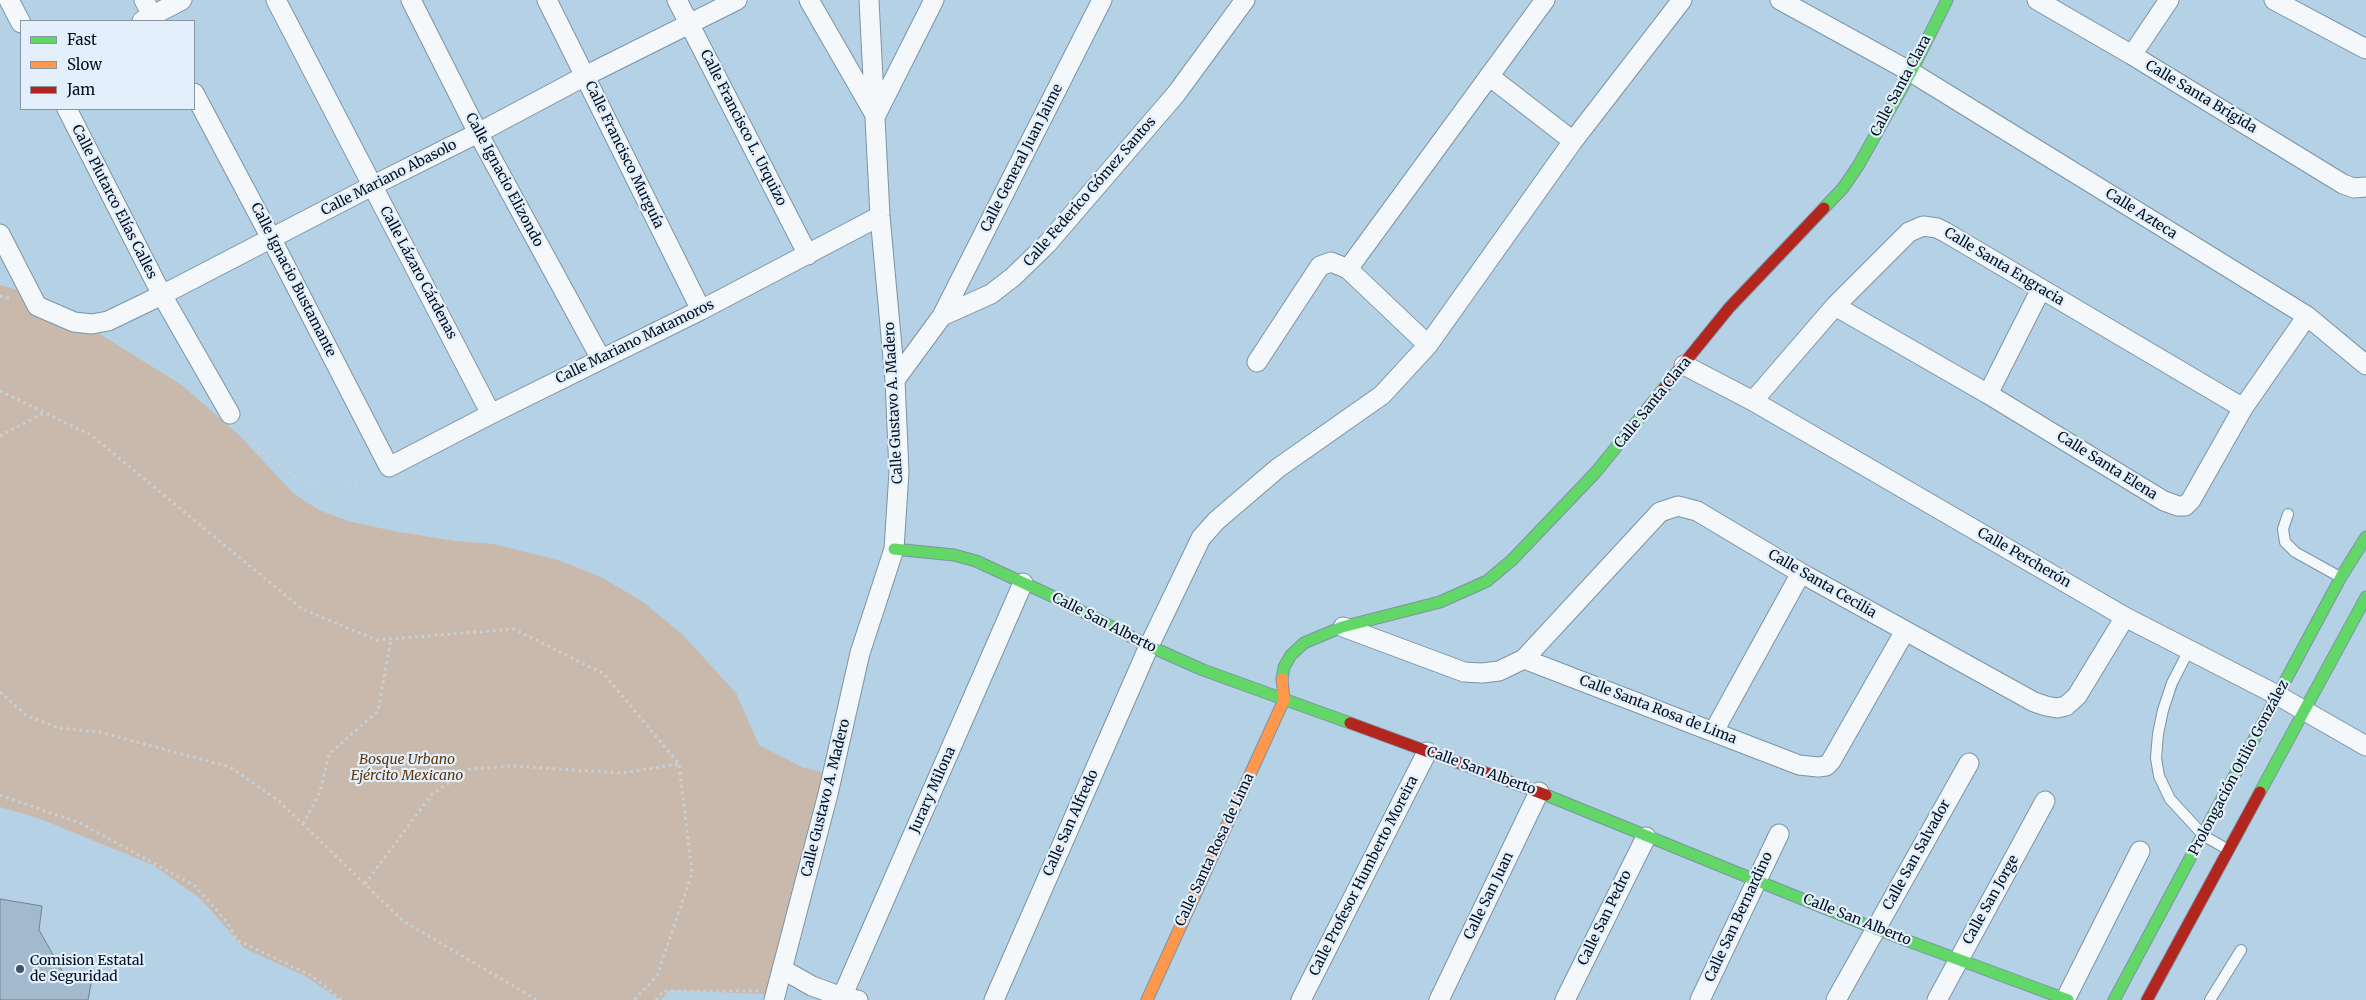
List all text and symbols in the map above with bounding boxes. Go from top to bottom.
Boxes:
legend [20,20,195,110]
text: Fast [67,30,97,49]
street label: Calle Santa Clara [1867,32,1935,140]
street label: Calle Francisco L. Urquizo [696,47,790,209]
text: Slow [67,55,102,74]
street label: Calle Santa Brígida [2142,57,2260,137]
street label: Calle Francisco Murguía [581,79,667,231]
text: Jam [67,80,95,99]
street label: Calle General Juan Jaime [977,81,1067,235]
street label: Calle Ignacio Elizondo [462,110,546,250]
street label: Calle Federico Gómez Santos [1020,114,1160,270]
street label: Calle Plutarco Elías Calles [68,122,160,282]
street label: Calle Mariano Abasolo [318,137,460,219]
street label: Calle Azteca [2102,185,2180,243]
street label: Calle Ignacio Bustamante [247,200,339,360]
street label: Calle Lázaro Cárdenas [376,204,460,342]
street label: Calle Santa Engracia [1941,225,2067,309]
street label: Calle Mariano Matamoros [553,296,717,388]
street label: Calle Gustavo A. Madero [881,322,907,484]
street label: Calle Santa Clara [1611,354,1695,452]
street label: Calle Santa Elena [2054,428,2160,504]
street label: Calle Percherón [1974,525,2074,591]
street label: Calle Santa Cecilia [1765,546,1879,622]
street label: Calle San Alberto [1049,589,1159,657]
street label: Calle Santa Rosa de Lima [1577,672,1739,748]
street label: Prolongación Otilio González [2186,677,2292,859]
street label: Calle Gustavo A. Madero [798,717,854,879]
street label: Calle San Alberto [1424,743,1538,799]
street label: Jurary Milona [906,744,960,836]
park label: Bosque Urbano Ejército Mexicano [351,752,463,784]
street label: Calle San Alfredo [1040,767,1102,879]
street label: Calle Santa Rosa de Lima [1172,771,1258,929]
street label: Calle Profesor Humberto Moreira [1306,773,1422,979]
street label: Calle San Salvador [1880,797,1954,913]
street label: Calle San Bernardino [1702,849,1776,985]
street label: Calle San Juan [1461,850,1517,942]
street label: Calle San Jorge [1960,852,2022,948]
street label: Calle San Pedro [1575,868,1635,968]
street label: Calle San Alberto [1801,891,1913,949]
place label: Comision Estatal de Seguridad [30,953,144,986]
marker: Comision Estatal de Seguridad [14,963,26,975]

